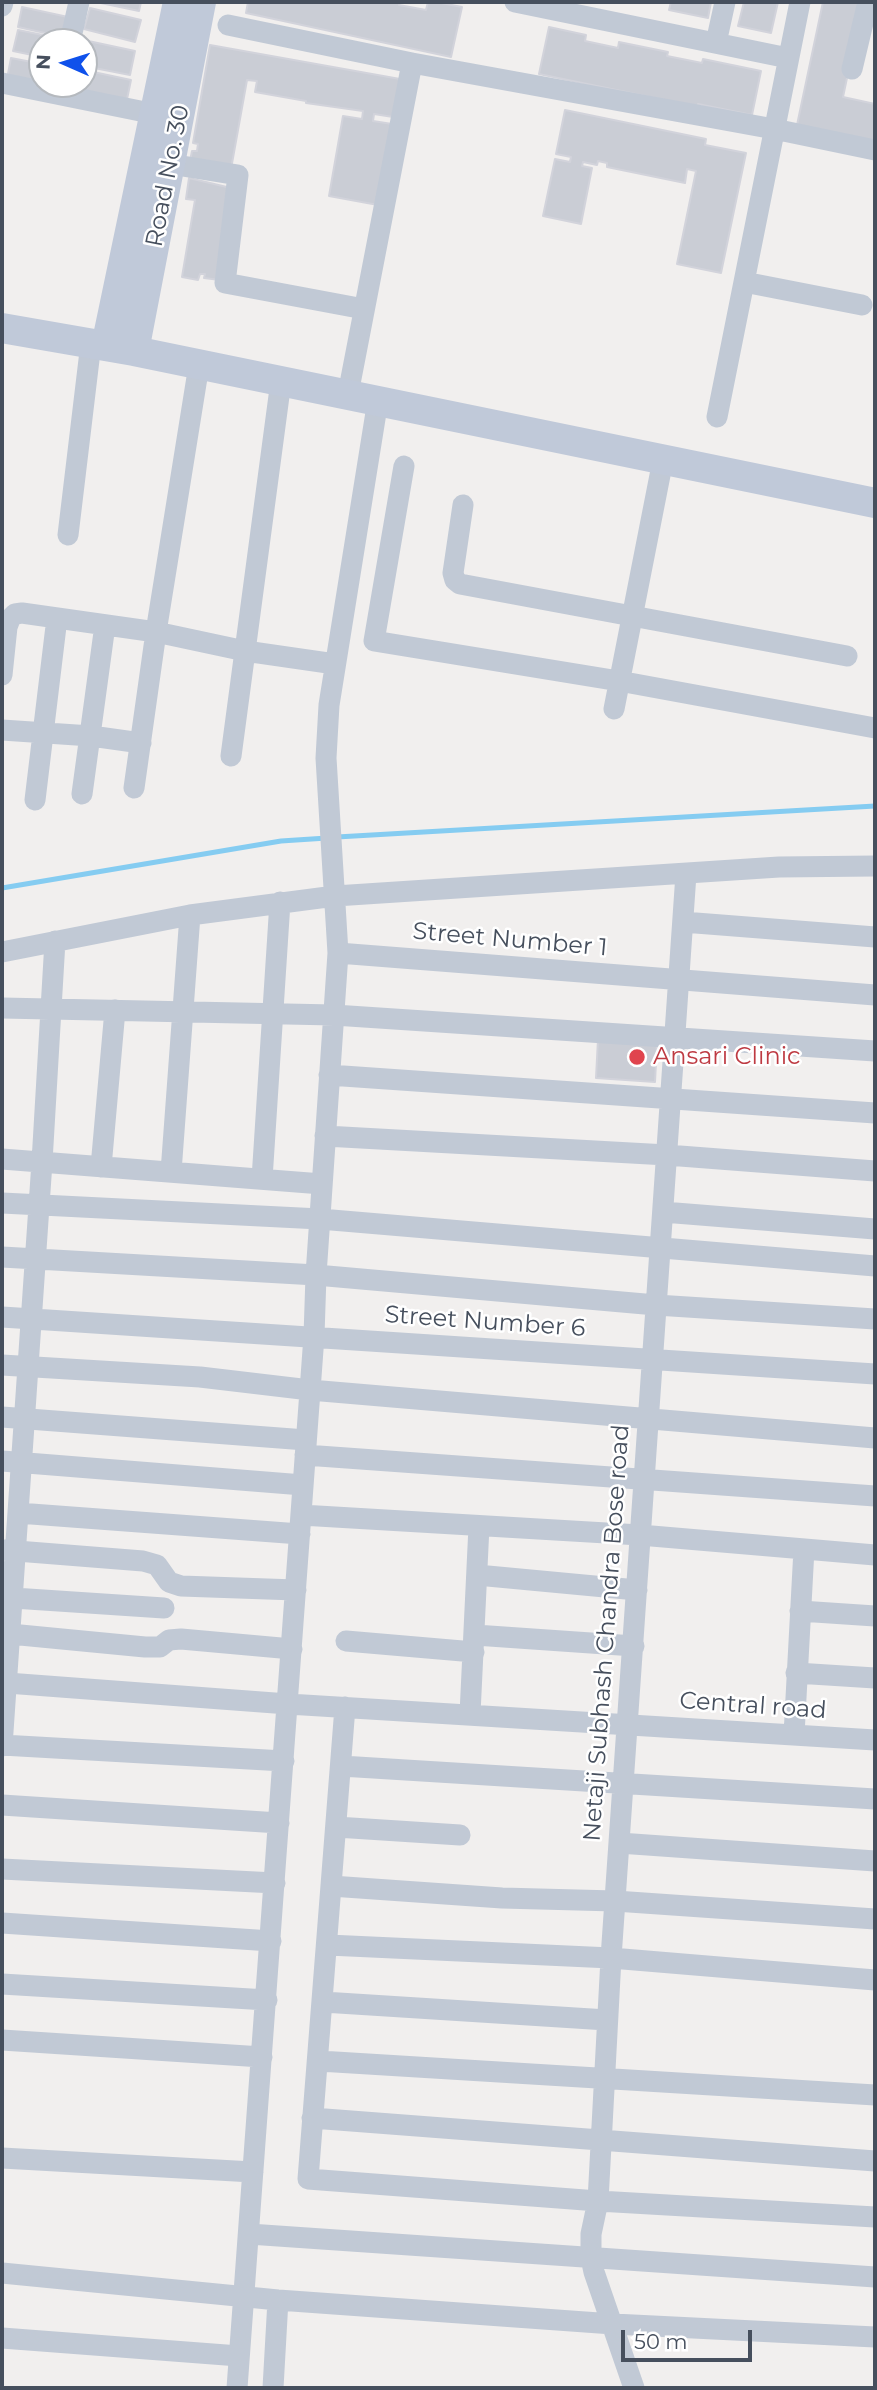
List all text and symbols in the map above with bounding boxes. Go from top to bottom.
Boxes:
north arrow [28,28,98,98]
text: N [32,54,55,70]
street label: Road No. 30 [140,103,196,249]
street label: Street Number 1 [411,917,609,963]
place label: Ansari Clinic [653,1043,801,1071]
marker: Ansari Clinic [627,1047,647,1067]
street label: Street Number 6 [384,1301,586,1343]
street label: Netaji Subhash Chandra Bose road [578,1424,636,1842]
street label: Central road [679,1687,827,1725]
scale bar [625,2316,756,2360]
text: 50 m [634,2329,688,2354]

